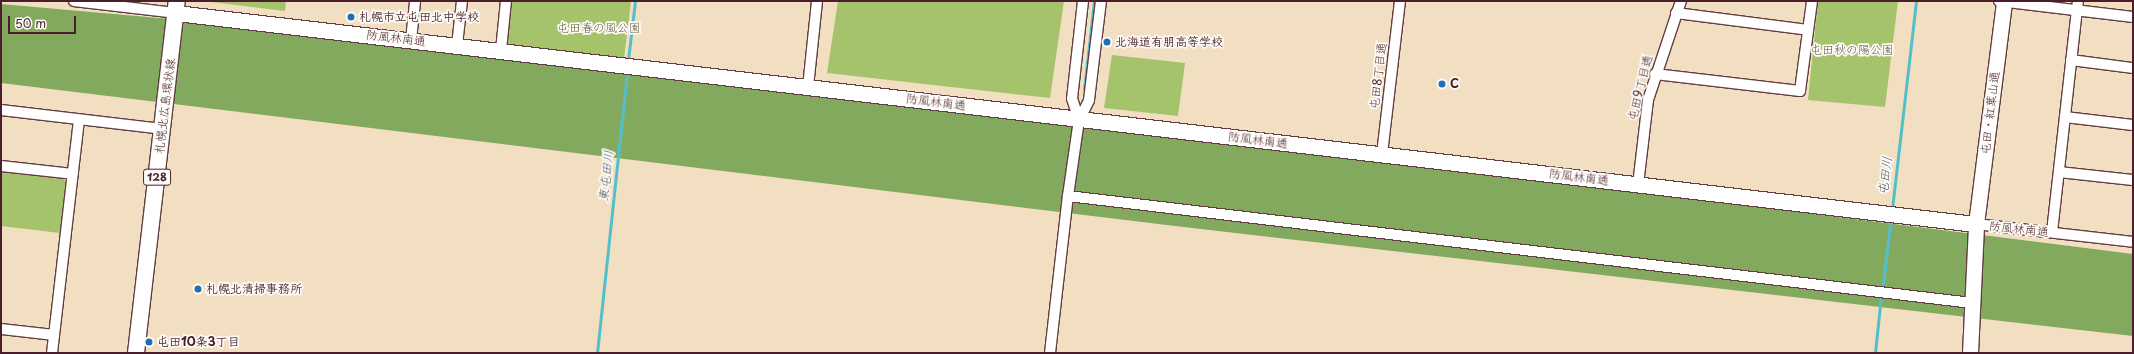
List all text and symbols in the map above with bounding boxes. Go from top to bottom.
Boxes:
scale bar [10,8,78,34]
place label: 札幌市立屯田北中学校 [359,10,479,24]
marker: 札幌市立屯田北中学校 [346,12,356,22]
text: 50 m [15,14,46,32]
park label: 屯田春の風公園 [557,21,641,35]
street label: 防風林南通 [365,27,427,49]
place label: 北海道有朋高等学校 [1115,35,1223,49]
marker: 北海道有朋高等学校 [1102,37,1112,47]
street label: 屯田8丁目通 [1367,42,1389,110]
park label: 屯田秋の陽公園 [1810,43,1894,57]
street label: 屯田9丁目通 [1625,54,1655,122]
street label: 札幌北広島環状線 [152,57,178,155]
street label: 屯田・紅葉山通 [1978,70,2002,156]
place label: C [1450,77,1459,91]
marker: C [1437,79,1447,89]
street label: 防風林南通 [905,91,967,113]
street label: 防風林南通 [1227,129,1289,151]
water label: 東屯田川 [596,149,616,203]
water label: 屯田川 [1875,156,1895,196]
street label: 防風林南通 [1548,166,1610,188]
road number: 128 [143,168,171,186]
street label: 防風林南通 [1988,219,2050,239]
place label: 札幌北清掃事務所 [206,282,302,296]
marker: 札幌北清掃事務所 [193,284,203,294]
place label: 屯田10条3丁目 [157,335,239,349]
marker: 屯田10条3丁目 [144,337,154,347]

